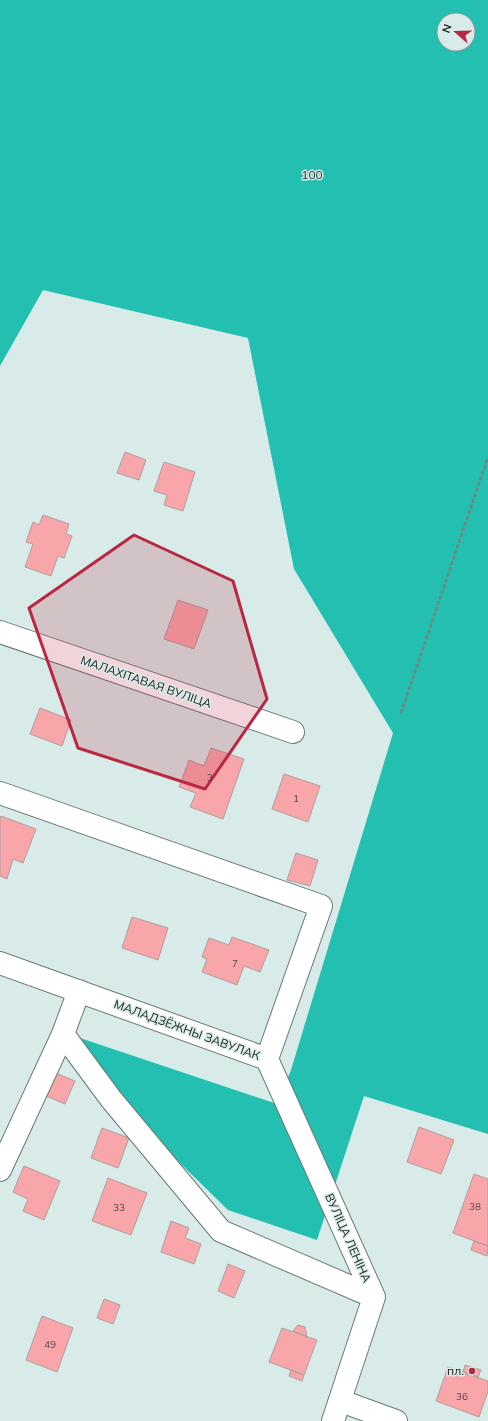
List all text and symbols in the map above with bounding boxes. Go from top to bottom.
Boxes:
north arrow [436,12,476,52]
text: N [439,22,455,35]
park label: 100 [301,167,323,182]
street label: МАЛАХІТАВАЯ ВУЛІЦА [79,652,214,711]
house number: 3 [207,771,213,784]
house number: 1 [293,792,299,805]
house number: 7 [232,957,238,970]
street label: МАЛАДЗЁЖНЫ ЗАВУЛАК [112,996,262,1063]
street label: ВУЛІЦА ЛЕНІНА [322,1191,375,1285]
house number: 38 [469,1200,481,1213]
house number: 33 [113,1201,125,1214]
house number: 49 [44,1338,56,1351]
place label: пл. [447,1363,464,1378]
marker: пл. [467,1366,477,1376]
house number: 36 [456,1390,468,1403]

